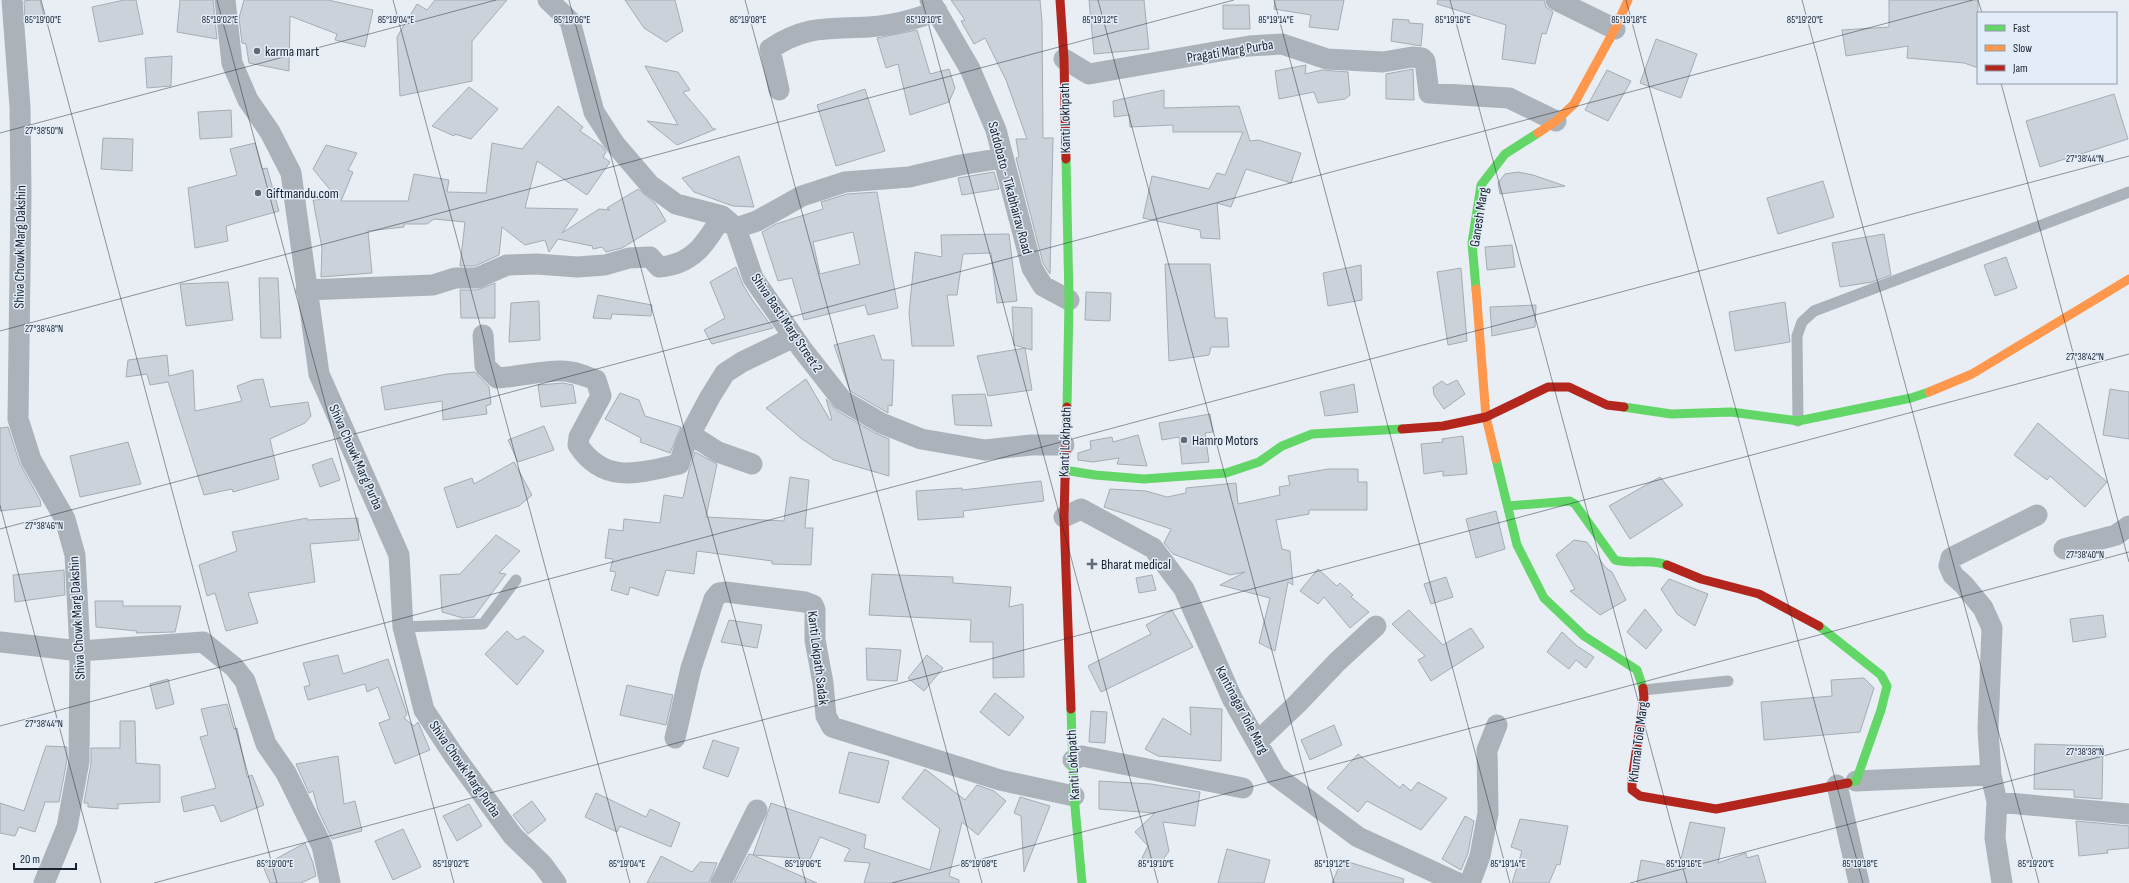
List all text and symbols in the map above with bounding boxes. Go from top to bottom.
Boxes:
legend [1977,12,2117,84]
text: 85°19'00"E [25,14,61,26]
text: 85°19'02"E [202,14,238,26]
text: 85°19'04"E [378,14,414,26]
text: 85°19'06"E [554,14,590,26]
text: 85°19'08"E [730,14,766,26]
text: 85°19'10"E [906,14,942,26]
text: 85°19'12"E [1082,14,1118,26]
text: 85°19'14"E [1258,14,1294,26]
text: 85°19'16"E [1435,14,1471,26]
text: 85°19'18"E [1611,14,1647,26]
text: 85°19'20"E [1787,14,1823,26]
text: Fast [2013,21,2030,36]
street label: Pragati Marg Purba [1186,36,1274,66]
text: Slow [2013,41,2032,56]
place label: karma mart [265,43,319,60]
marker: karma mart [252,46,262,56]
text: Jam [2012,61,2028,76]
street label: Kanti Lokhpath [1056,83,1074,153]
street label: Satdobato - Tikabhairav Road [984,120,1036,256]
text: 27°38'50"N [25,125,63,137]
text: 27°38'44"N [2066,153,2104,165]
street label: Shiva Chowk Marg Dakshin [10,185,30,309]
place label: Giftmandu.com [266,185,339,202]
street label: Ganesh Marg [1466,186,1492,248]
marker: Giftmandu.com [253,188,263,198]
street label: Shiva Basti Marg Street 2 [748,270,827,376]
text: 27°38'48"N [25,323,63,335]
text: 27°38'42"N [2066,351,2104,363]
street label: Shiva Chowk Marg Purba [325,402,387,512]
street label: Kanti Lokhpath [1055,406,1075,478]
place label: Hamro Motors [1192,432,1258,449]
marker: Hamro Motors [1179,435,1189,445]
text: 27°38'46"N [25,520,63,532]
text: 27°38'40"N [2066,549,2104,561]
street label: Shiva Chowk Marg Dakshin [65,556,89,680]
place label: Bharat medical [1101,556,1171,573]
marker: Bharat medical [1086,558,1098,570]
street label: Kanti Lokpath Sadak [804,610,832,707]
street label: Kantinagar Tole Marg [1212,663,1272,757]
street label: Khumal Tole Marg [1625,700,1651,783]
text: 27°38'44"N [25,718,63,730]
street label: Shiva Chowk Marg Purba [425,718,505,820]
street label: Kanti Lokhpath [1063,729,1083,801]
text: 27°38'38"N [2066,746,2104,758]
scale bar [14,845,76,871]
text: 20 m [20,852,40,867]
text: 85°19'00"E [257,858,293,870]
text: 85°19'02"E [433,858,469,870]
text: 85°19'04"E [609,858,645,870]
text: 85°19'06"E [785,858,821,870]
text: 85°19'08"E [961,858,997,870]
text: 85°19'10"E [1138,858,1174,870]
text: 85°19'12"E [1314,858,1350,870]
text: 85°19'14"E [1490,858,1526,870]
text: 85°19'16"E [1666,858,1702,870]
text: 85°19'18"E [1842,858,1878,870]
text: 85°19'20"E [2018,858,2054,870]

